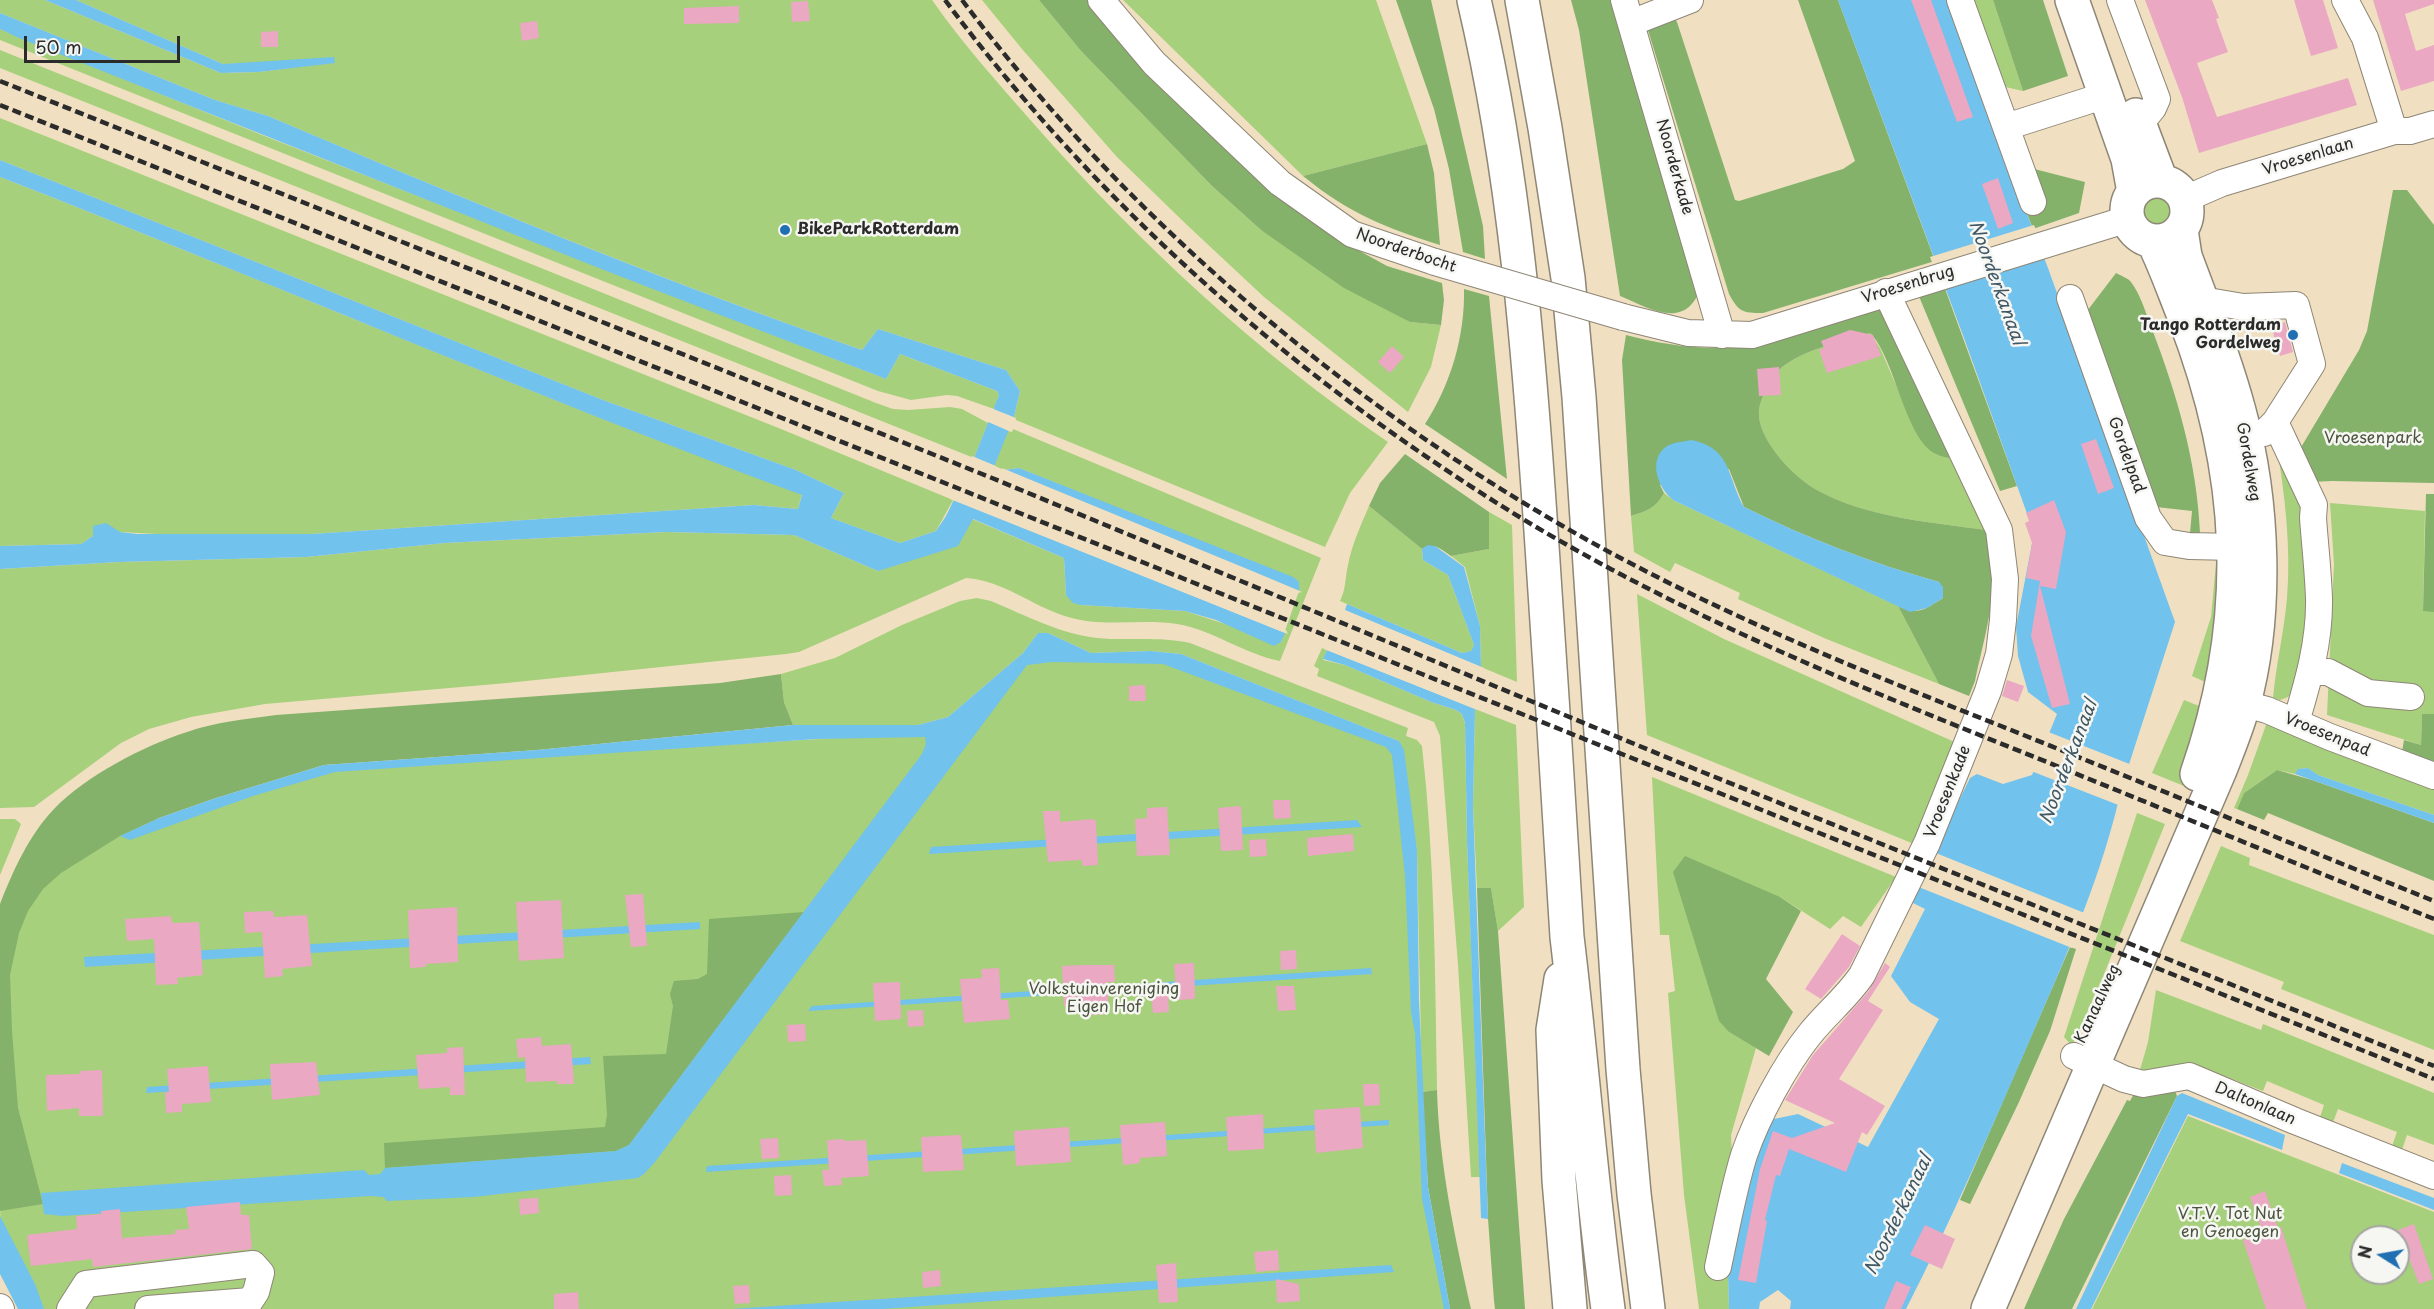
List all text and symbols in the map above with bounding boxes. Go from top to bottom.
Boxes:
scale bar [27,24,183,62]
text: 50 m [35,33,82,60]
street label: Noorderkade [1651,117,1697,217]
street label: Vroesenlaan [2260,134,2356,180]
water label: Noorderkanaal [1963,218,2029,348]
place label: BikeParkRotterdam [797,220,959,240]
marker: BikeParkRotterdam [778,223,792,237]
street label: Noorderbocht [1353,225,1459,277]
street label: Vroesenbrug [1859,262,1957,308]
place label: Tango Rotterdam Gordelweg [2140,316,2281,354]
marker: Tango Rotterdam Gordelweg [2286,328,2300,342]
street label: Gordelpad [2103,414,2149,496]
street label: Gordelweg [2232,421,2264,503]
park label: Vroesenpark [2324,429,2422,449]
water label: Noorderkanaal [2035,697,2103,827]
street label: Vroesenpad [2281,709,2373,761]
street label: Vroesenkade [1921,743,1975,841]
street label: Kanaalweg [2071,961,2125,1047]
park label: Volkstuinvereniging Eigen Hof [1029,980,1179,1018]
street label: Daltonlaan [2212,1078,2298,1130]
water label: Noorderkanaal [1861,1151,1937,1279]
park label: V.T.V. Tot Nut en Genoegen [2178,1205,2282,1243]
north arrow [2350,1225,2410,1285]
text: N [2351,1243,2377,1260]

